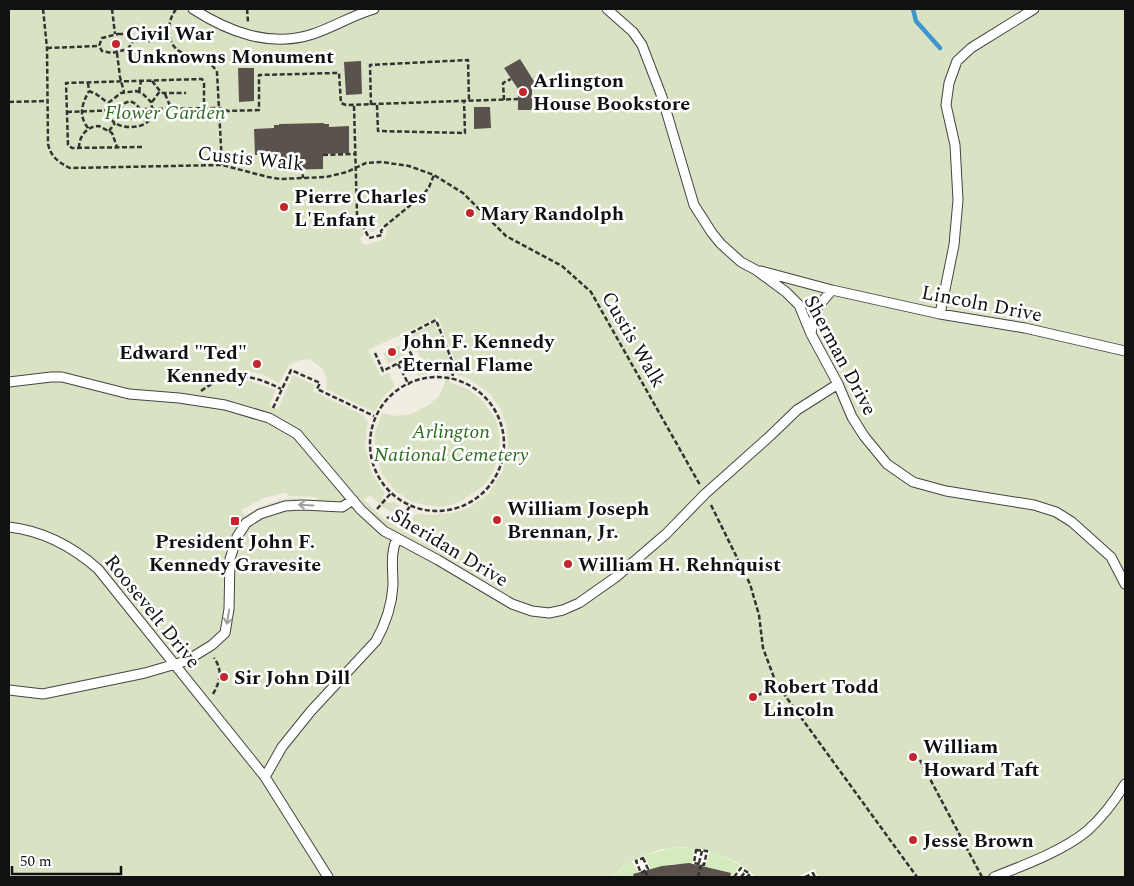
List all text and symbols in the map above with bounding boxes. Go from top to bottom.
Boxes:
place label: Civil War Unknowns Monument [126,19,334,72]
marker: Civil War Unknowns Monument [110,38,122,50]
place label: Arlington House Bookstore [533,66,690,119]
marker: Arlington House Bookstore [517,86,529,98]
park label: Flower Garden [104,98,226,128]
street label: Custis Walk [196,138,306,180]
place label: Pierre Charles L'Enfant [294,182,427,235]
place label: Mary Randolph [480,199,624,229]
marker: Pierre Charles L'Enfant [278,201,290,213]
marker: Mary Randolph [464,207,476,219]
street label: Lincoln Drive [919,278,1045,330]
street label: Custis Walk [593,286,673,393]
street label: Sherman Drive [796,290,884,421]
place label: John F. Kennedy Eternal Flame [402,327,555,380]
place label: Edward "Ted" Kennedy [119,338,248,391]
marker: John F. Kennedy Eternal Flame [386,346,398,358]
marker: Edward "Ted" Kennedy [251,358,263,370]
park label: Arlington National Cemetery [374,417,528,470]
place label: William Joseph Brennan, Jr. [507,494,649,547]
one-way arrow [299,501,315,510]
street label: Sheridan Drive [385,501,514,595]
marker: William Joseph Brennan, Jr. [491,514,503,526]
marker: President John F. Kennedy Gravesite [229,515,241,527]
place label: President John F. Kennedy Gravesite [149,527,321,580]
street label: Roosevelt Drive [97,548,208,675]
place label: William H. Rehnquist [578,550,781,580]
marker: William H. Rehnquist [562,558,574,570]
one-way arrow [222,609,232,625]
place label: Sir John Dill [234,663,350,693]
marker: Sir John Dill [218,671,230,683]
place label: Robert Todd Lincoln [763,672,879,725]
marker: Robert Todd Lincoln [747,691,759,703]
place label: William Howard Taft [923,732,1040,785]
marker: William Howard Taft [907,751,919,763]
place label: Jesse Brown [923,826,1034,856]
marker: Jesse Brown [907,834,919,846]
scale bar [12,844,121,876]
text: 50 m [20,850,52,873]

